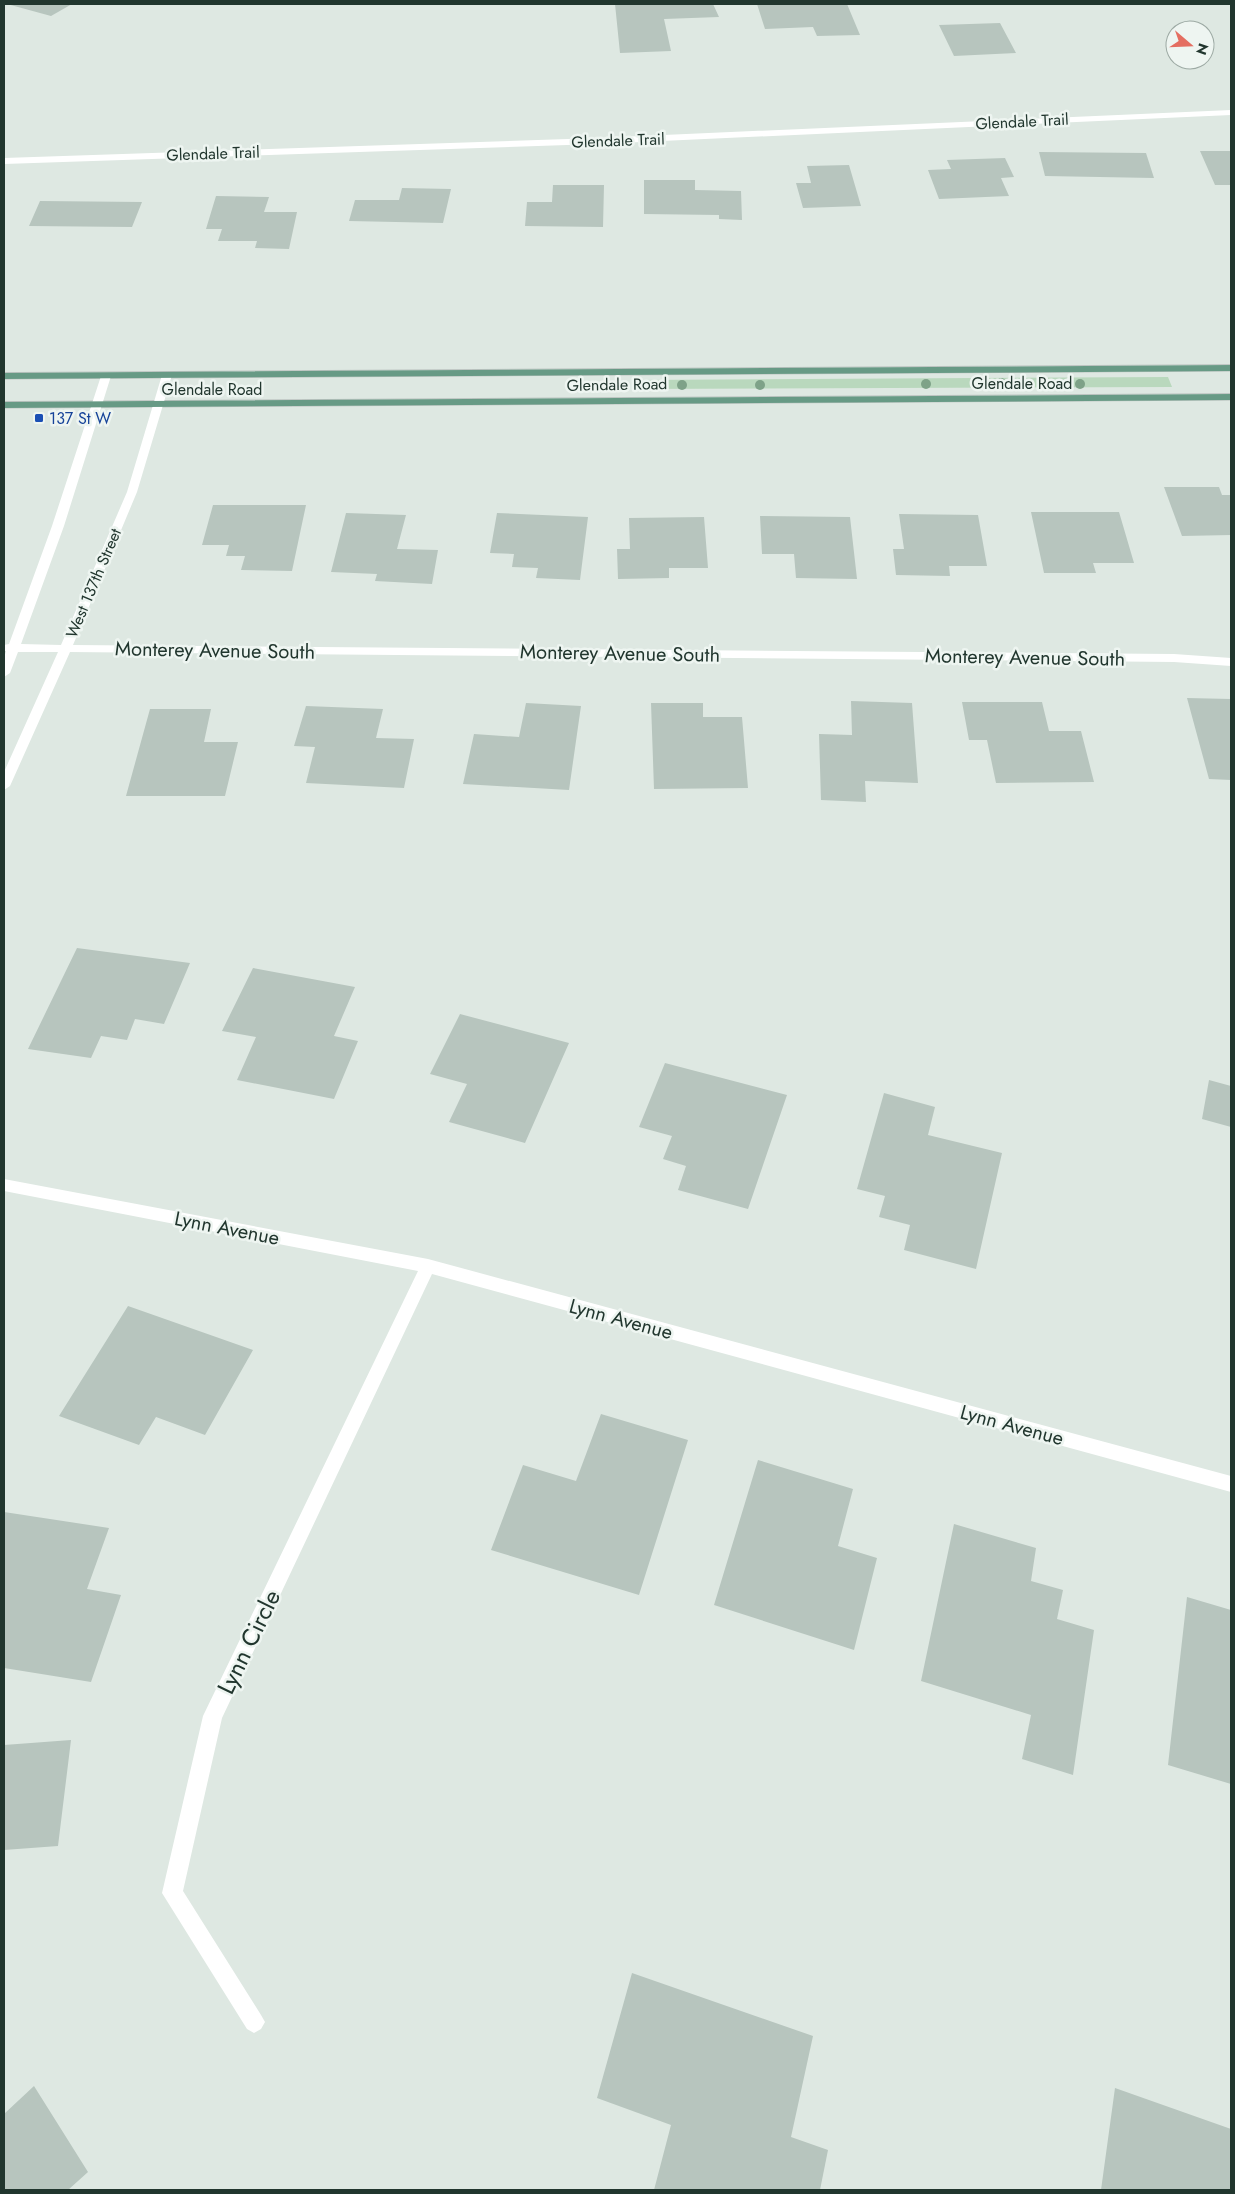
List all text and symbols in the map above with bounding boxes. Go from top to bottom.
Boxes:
north arrow [1165,20,1215,70]
text: N [1191,41,1214,58]
street label: Glendale Trail [975,108,1069,135]
street label: Glendale Trail [571,127,665,154]
street label: Glendale Trail [166,140,260,167]
street label: Glendale Road [566,372,668,397]
street label: Glendale Road [972,372,1072,395]
street label: Glendale Road [162,378,262,401]
place label: 137 St W [49,407,111,430]
marker: 137 St W [33,412,45,424]
street label: West 137th Street [60,525,127,642]
street label: Monterey Avenue South [115,634,315,667]
street label: Monterey Avenue South [520,637,720,670]
street label: Monterey Avenue South [925,641,1125,674]
street label: Lynn Avenue [172,1204,282,1253]
street label: Lynn Avenue [566,1292,676,1347]
street label: Lynn Avenue [957,1398,1067,1453]
street label: Lynn Circle [208,1584,289,1700]

